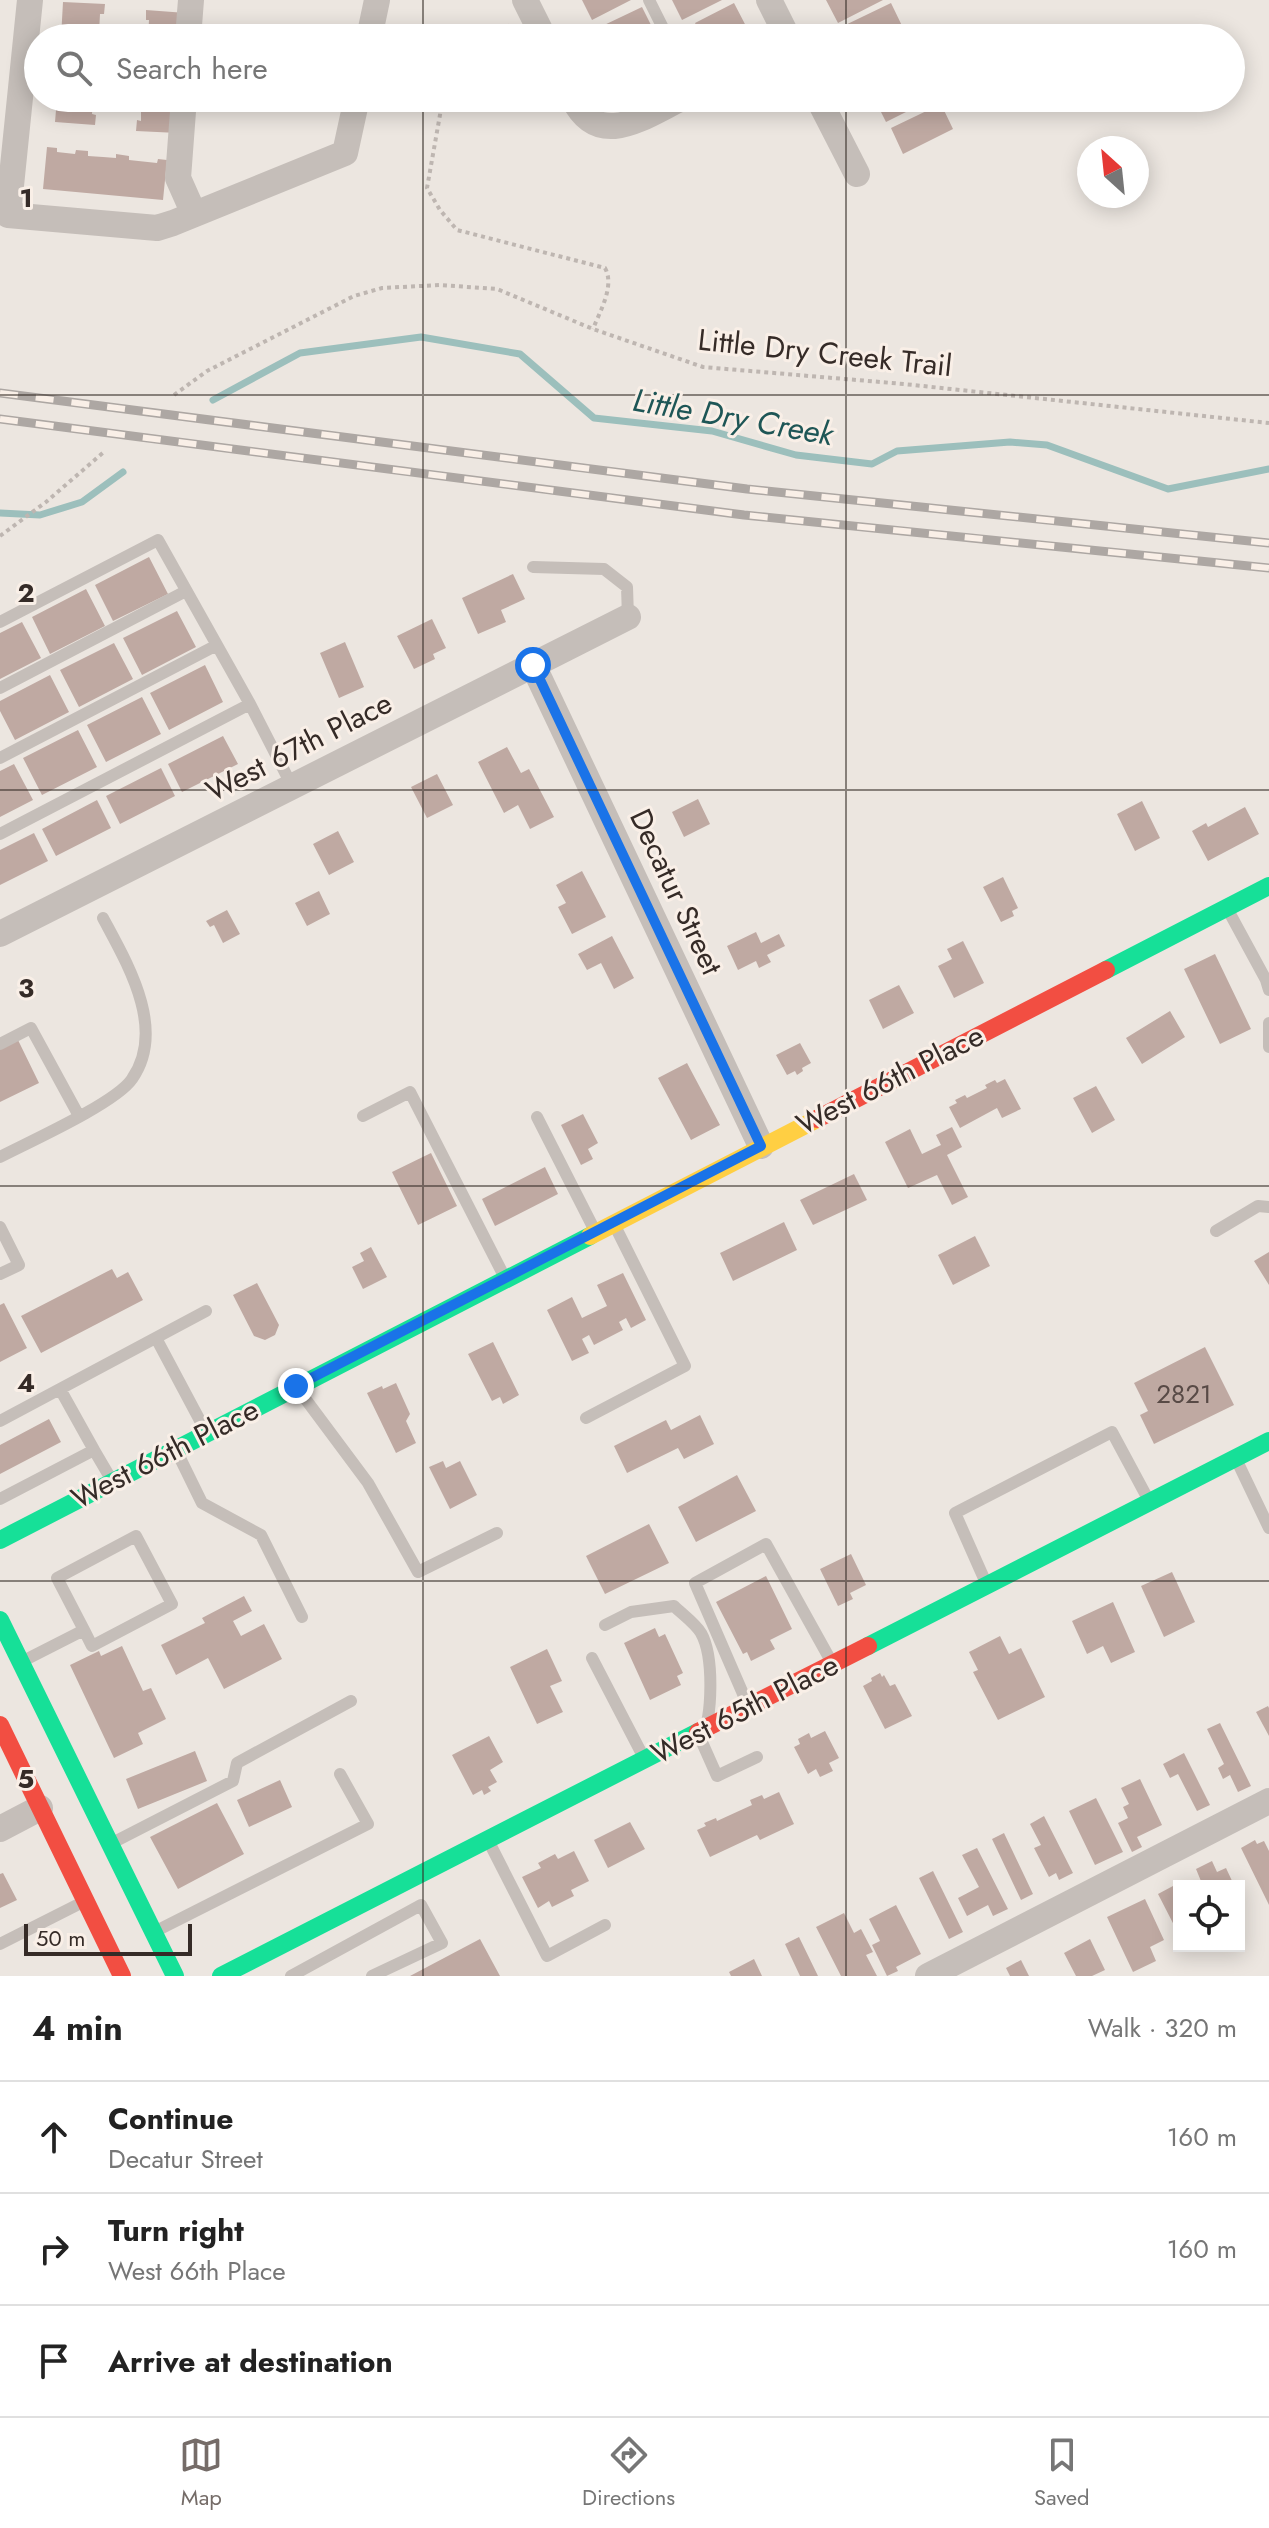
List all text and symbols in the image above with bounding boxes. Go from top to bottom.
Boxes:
search box [24,24,1245,112]
icon: search [52,46,96,90]
text: Search here [116,47,268,90]
north arrow [1077,136,1149,208]
text: 1 [19,179,33,217]
street label: Little Dry Creek Trail [696,318,954,387]
water label: Little Dry Creek [629,377,838,457]
text: 2 [17,574,35,612]
route start [515,647,551,683]
street label: West 67th Place [198,681,399,812]
street label: Decatur Street [619,802,734,982]
text: 3 [18,969,34,1007]
street label: West 66th Place [789,1014,991,1145]
text: 4 [17,1364,35,1402]
route end [278,1368,314,1404]
house number: 2821 [1156,1375,1212,1413]
street label: West 66th Place [64,1388,266,1519]
street label: West 65th Place [644,1643,846,1774]
text: 5 [18,1760,34,1798]
map controls [1173,1880,1245,1952]
button: locate [1173,1880,1245,1952]
scale bar [24,1920,192,1956]
text: 50 m [36,1922,85,1954]
text: 4 min [32,2004,123,2053]
text: Walk · 320 m [1088,2009,1237,2047]
text: Continue [108,2097,234,2140]
icon: ahead [32,2115,76,2159]
text: 160 m [1167,2118,1237,2156]
text: Decatur Street [108,2140,263,2178]
text: Turn right [108,2209,244,2252]
icon: right [32,2227,76,2271]
text: 160 m [1167,2230,1237,2268]
text: West 66th Place [108,2252,286,2290]
icon: arrive [32,2339,76,2383]
text: Arrive at destination [108,2340,393,2383]
tab: Map [179,2433,223,2513]
tab: Directions [582,2433,675,2513]
tab: Saved [1034,2433,1090,2513]

